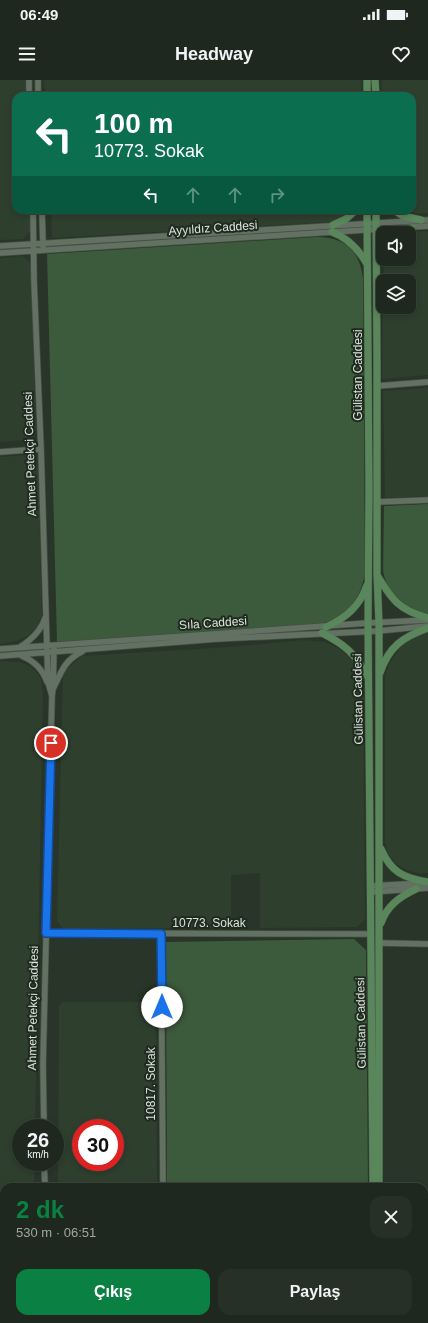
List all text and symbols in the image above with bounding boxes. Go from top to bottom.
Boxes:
text: 06:49 [20,6,58,23]
icon: menu [16,43,38,65]
icon: heart [390,43,412,65]
text: Headway [175,44,253,64]
icon: left [28,108,80,160]
text: 100 m [94,108,173,139]
text: 10773. Sokak [94,141,204,161]
icon: left [140,184,162,206]
icon: ahead [182,184,204,206]
icon: ahead [224,184,246,206]
icon: right [266,184,288,206]
street label: Ayyıldız Caddesi [168,218,258,238]
map controls [376,226,416,314]
button: sound [376,226,416,266]
button: layers [376,274,416,314]
street label: Gülistan Caddesi [351,329,365,421]
street label: Ahmet Petekçi Caddesi [21,391,39,517]
street label: Sıla Caddesi [179,614,247,632]
street label: Gülistan Caddesi [350,653,366,745]
pin [34,726,68,760]
icon: arrive [40,732,62,754]
street label: 10773. Sokak [172,916,247,930]
street label: Ahmet Petekçi Caddesi [25,946,41,1070]
street label: Gülistan Caddesi [353,977,369,1069]
position arrow [141,986,183,1028]
street label: 10817. Sokak [144,1046,158,1121]
speed limit sign: 30 [72,1119,124,1171]
text: 26 [27,1129,49,1151]
text: km/h [27,1149,49,1160]
text: 2 dk [16,1196,64,1223]
button: close [370,1196,412,1238]
text: 530 m · 06:51 [16,1225,96,1240]
button: Çıkış [16,1269,210,1315]
button: Paylaş [218,1269,412,1315]

